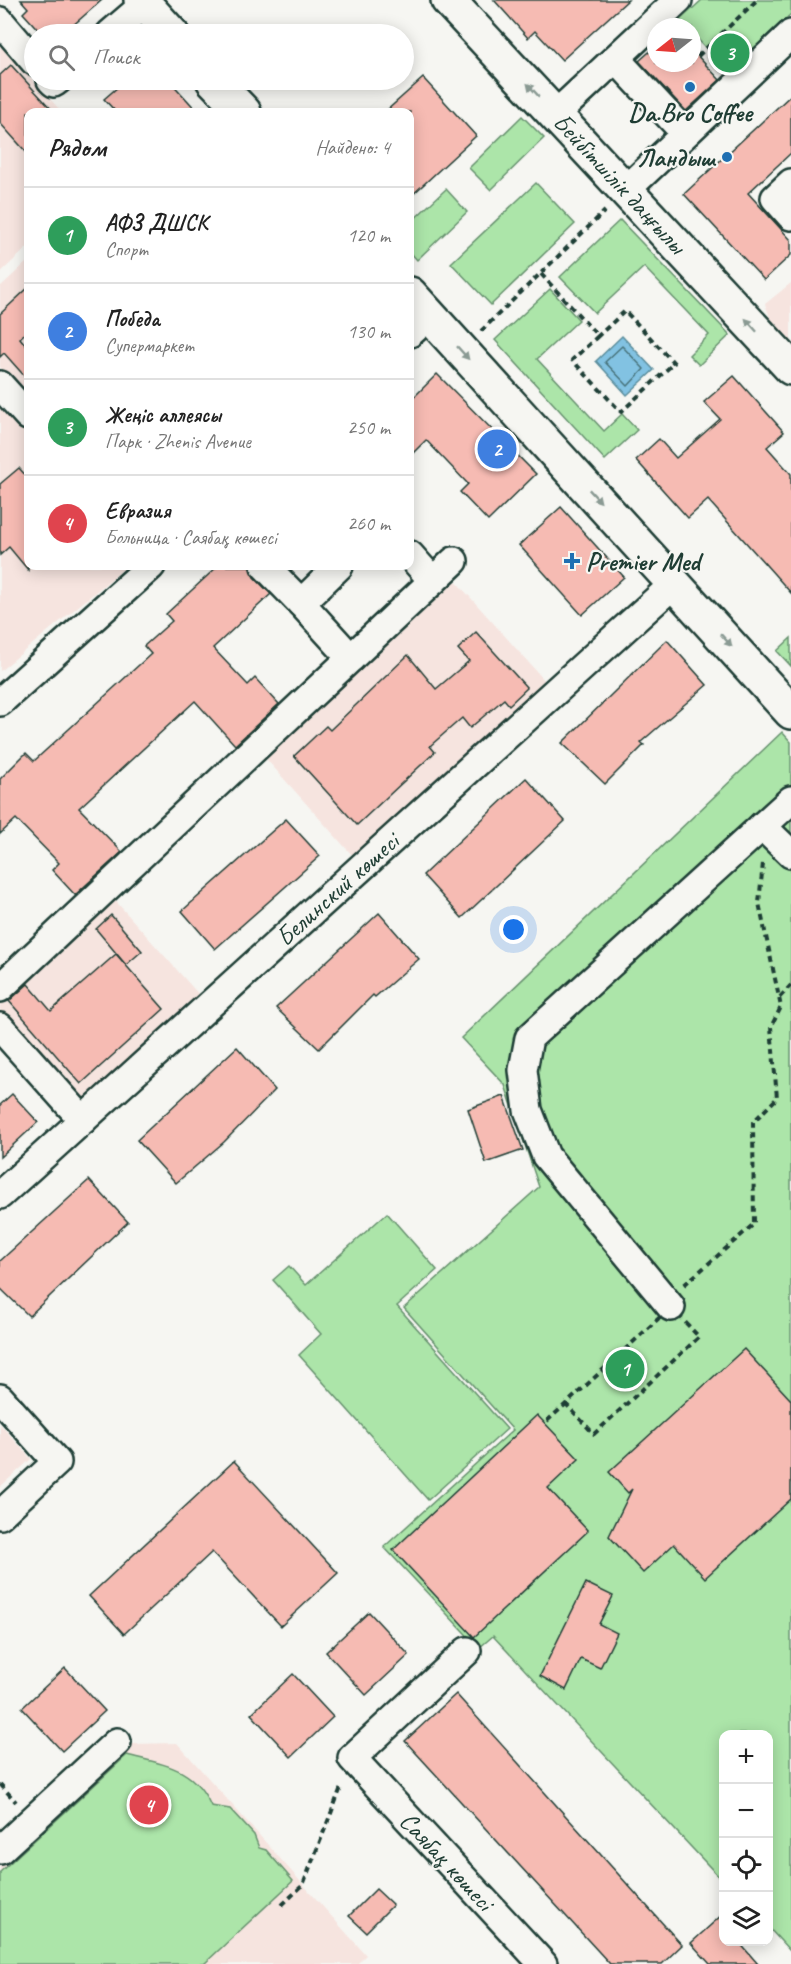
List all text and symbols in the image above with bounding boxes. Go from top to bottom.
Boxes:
north arrow [647,18,701,72]
search box [24,24,414,90]
pin: 3 [710,31,750,76]
icon: search [45,41,78,74]
text: Поиск [93,43,139,71]
marker: Da.Bro Coffee [683,80,697,94]
one-way arrow [527,83,540,98]
place label: Da.Bro Coffee [628,96,754,129]
street label: Бейбітшілік даңғылы [546,106,695,262]
text: Рядом [48,131,106,164]
text: Найдено: 4 [315,135,390,160]
place label: Ландыш [637,141,717,174]
marker: Ландыш [720,150,734,164]
text: АФЗ ДШСК [105,209,208,237]
text: 1 [63,223,72,248]
text: 120 m [347,223,390,248]
text: Спорт [105,237,148,262]
text: Победа [105,305,160,333]
one-way arrow [745,318,759,332]
text: 2 [63,319,72,344]
text: 130 m [347,319,390,344]
text: Супермаркет [105,333,194,358]
one-way arrow [456,345,470,360]
text: Жеңіс аллеясы [105,401,221,429]
text: 3 [63,415,72,440]
text: 250 m [347,415,390,440]
pin: 2 [478,426,516,472]
text: Парк · Zhenis Avenue [105,429,251,454]
one-way arrow [588,489,602,504]
text: Евразия [105,497,171,525]
text: 4 [63,511,72,536]
text: 260 m [347,511,390,536]
text: Больница · Саябақ көшесі [105,525,277,550]
place label: Premier Med [586,545,704,578]
marker: Premier Med [563,552,581,570]
one-way arrow [719,633,733,648]
street label: Белинский көшесі [269,823,408,953]
your location [499,915,528,944]
pin: 1 [606,1346,644,1392]
map controls [719,1730,773,1946]
button: + [719,1730,773,1784]
pin: 4 [130,1782,168,1828]
button: − [719,1784,773,1838]
street label: Саябақ көшесі [392,1805,503,1920]
button: locate [719,1838,773,1892]
button: layers [719,1892,773,1946]

